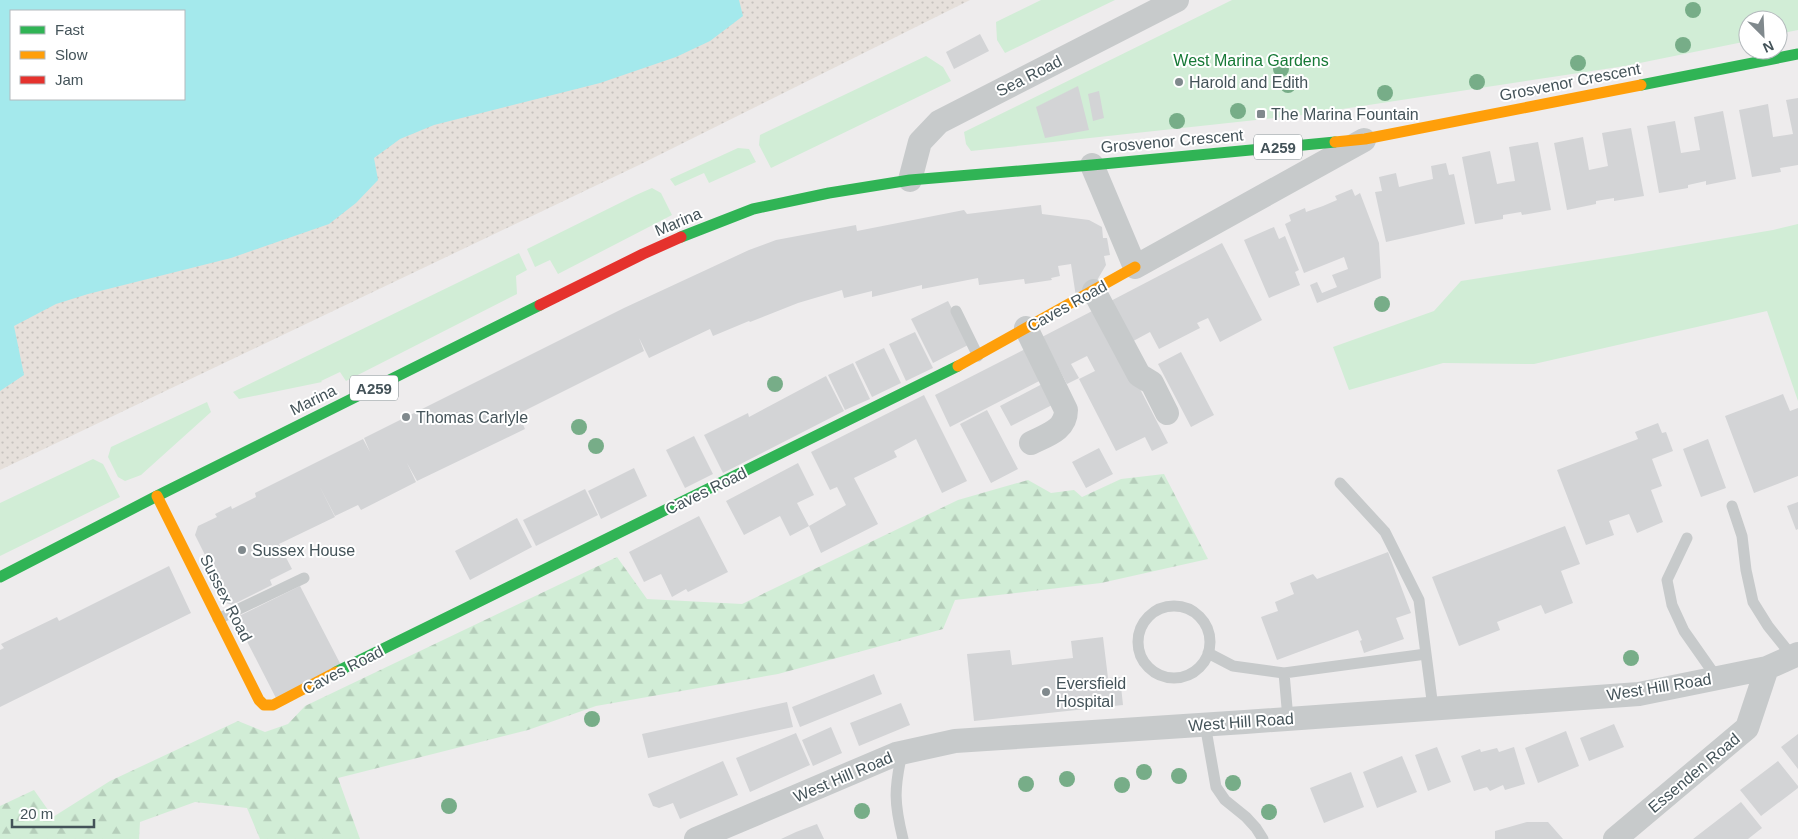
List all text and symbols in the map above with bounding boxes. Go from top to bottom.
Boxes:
legend [10,10,185,100]
north arrow [1738,10,1788,60]
text: Fast [55,21,85,38]
text: N [1760,38,1776,56]
text: Slow [55,46,88,63]
street label: Sea Road [993,52,1065,100]
park label: West Marina Gardens [1173,52,1329,69]
street label: Grosvenor Crescent [1498,60,1642,104]
text: Jam [55,71,83,88]
place label: Harold and Edith [1189,74,1308,91]
marker: Harold and Edith [1173,76,1185,88]
place label: The Marina Fountain [1271,106,1419,123]
marker: The Marina Fountain [1255,108,1267,120]
street label: Grosvenor Crescent [1100,126,1245,156]
road number: A259 [1254,134,1302,160]
street label: Marina [652,205,704,239]
street label: Caves Road [1024,277,1110,335]
road number: A259 [350,376,398,400]
street label: Marina [287,382,339,418]
place label: Thomas Carlyle [416,409,528,426]
marker: Thomas Carlyle [400,411,412,423]
street label: Caves Road [663,464,749,518]
place label: Sussex House [252,542,355,559]
marker: Sussex House [236,544,248,556]
street label: Sussex Road [197,552,255,644]
street label: Caves Road [300,642,386,698]
street label: West Hill Road [1606,670,1712,704]
place label: Eversfield Hospital [1056,675,1126,710]
marker: Eversfield Hospital [1040,686,1052,698]
street label: West Hill Road [1188,710,1294,734]
street label: Essenden Road [1645,730,1743,816]
street label: West Hill Road [791,749,895,805]
scale bar [12,796,95,828]
text: 20 m [20,805,53,822]

